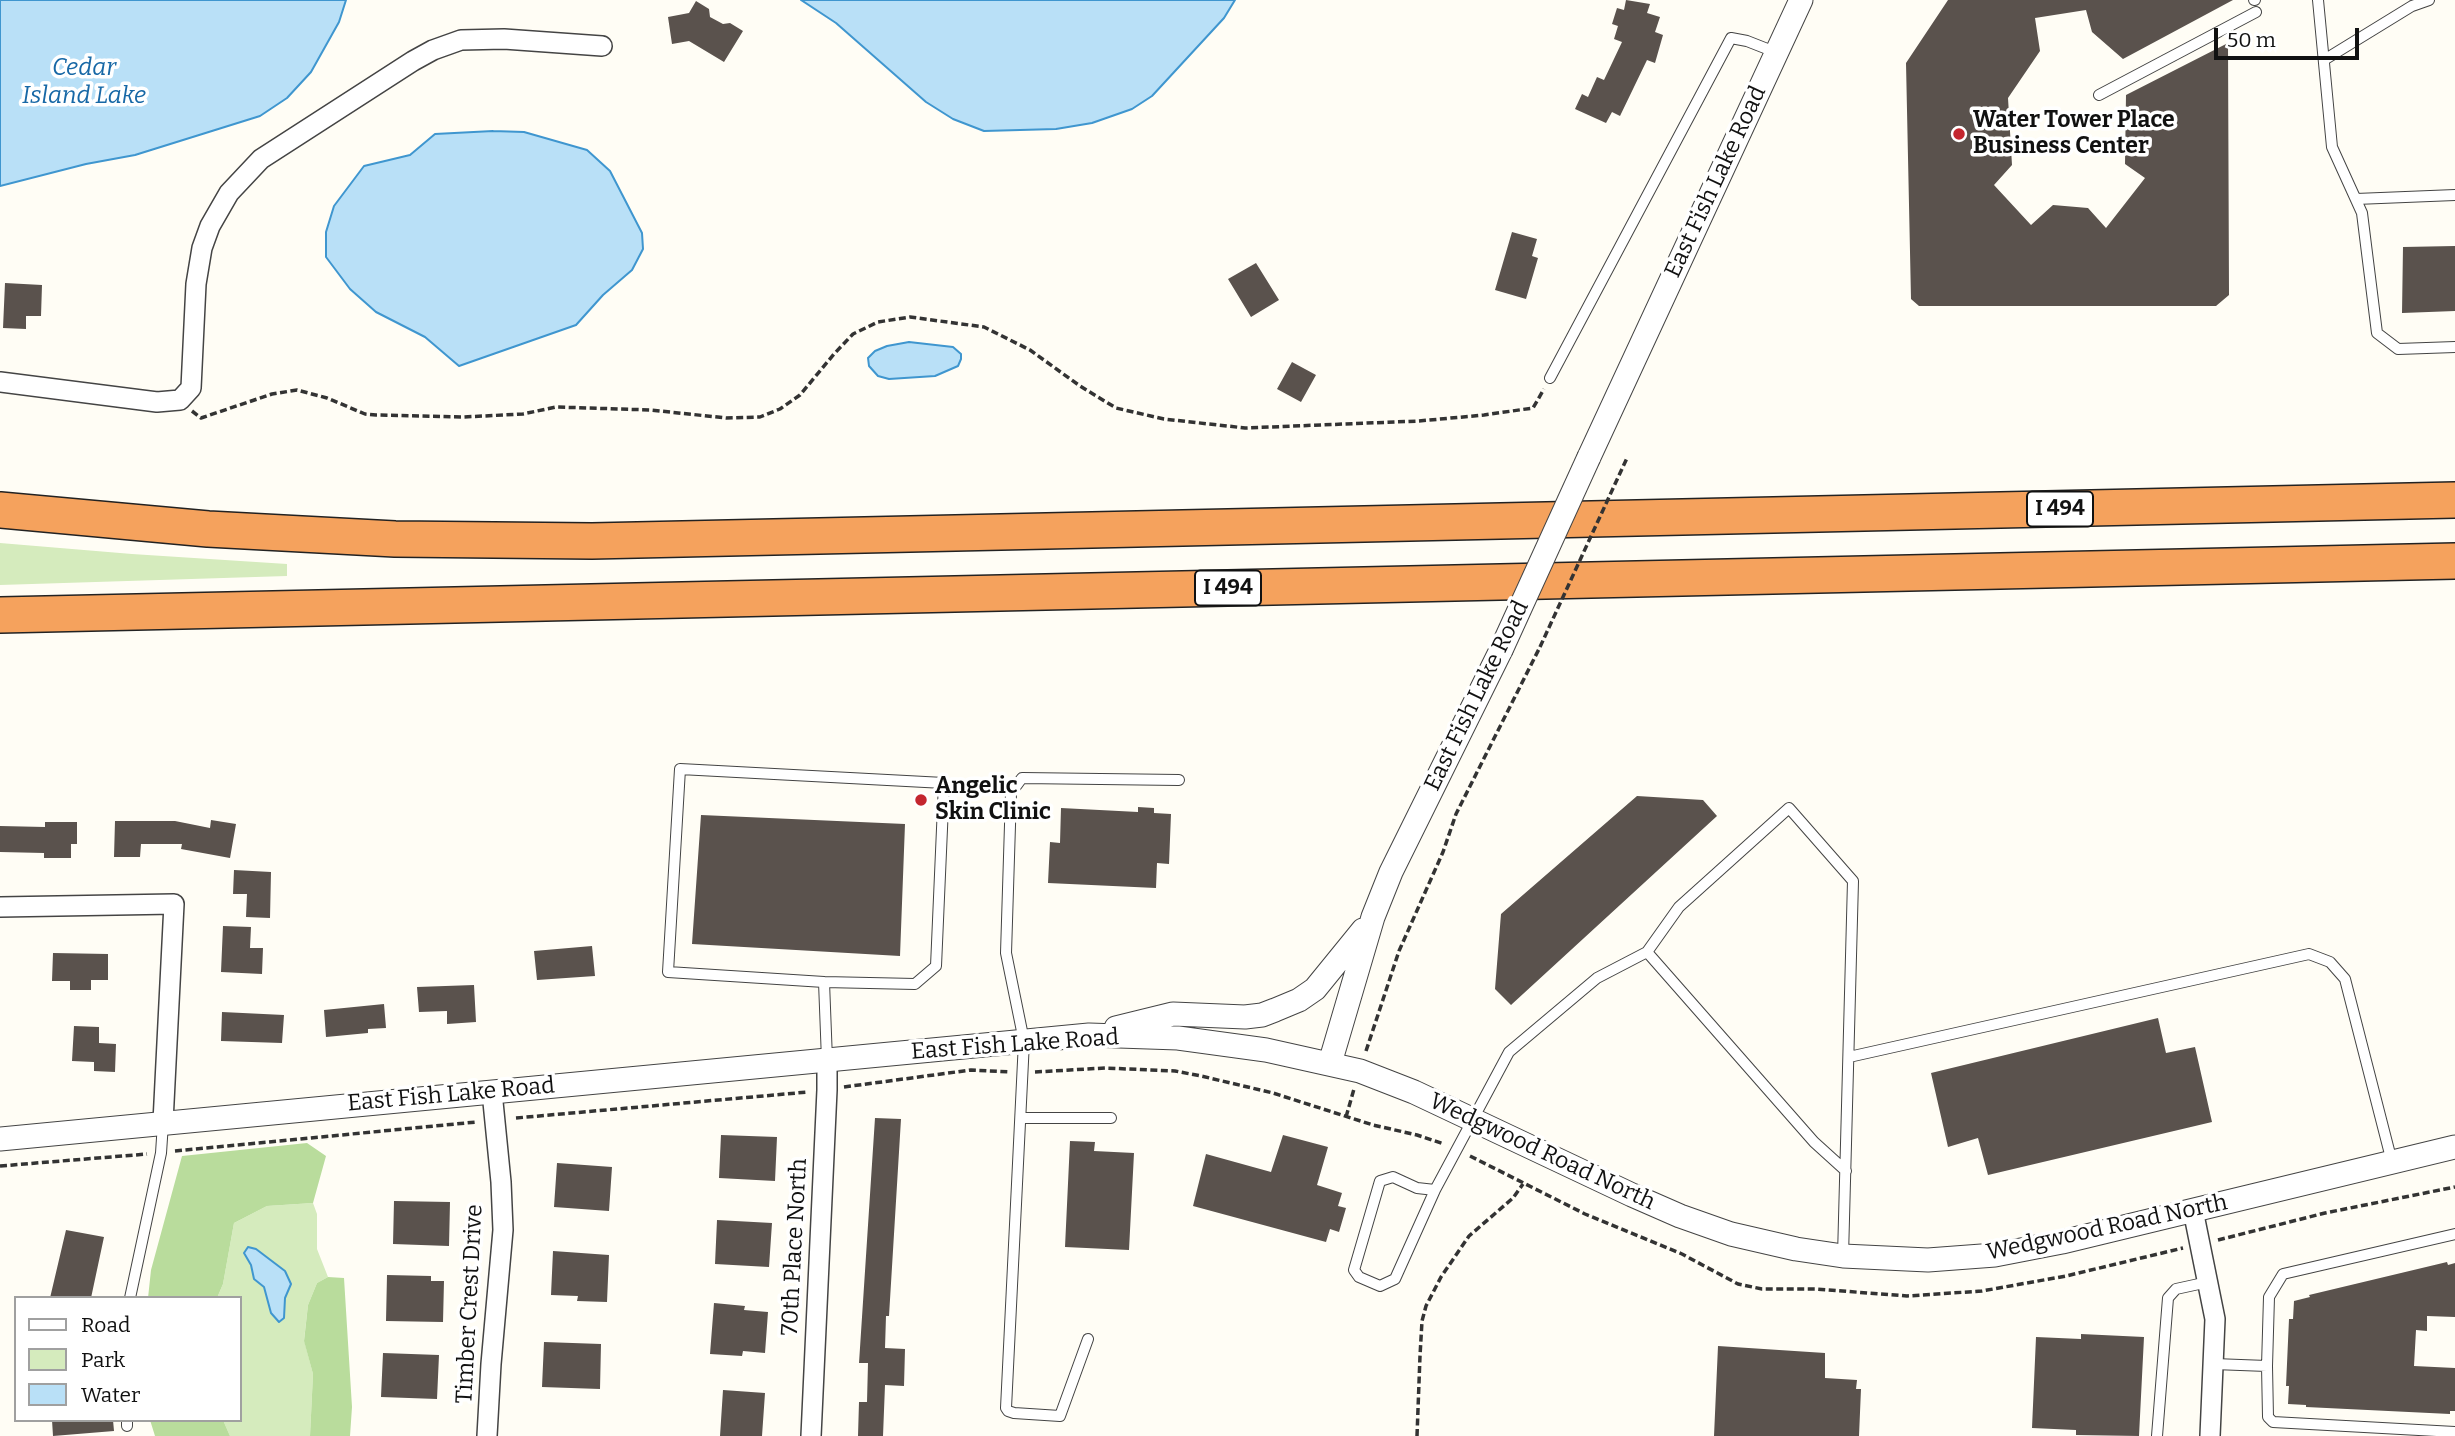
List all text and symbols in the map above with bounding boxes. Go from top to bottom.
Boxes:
scale bar [2217,14,2362,58]
text: 50 m [2227,27,2276,53]
water label: Cedar Island Lake [22,54,146,110]
street label: East Fish Lake Road [1660,82,1772,282]
place label: Water Tower Place Business Center [1973,107,2175,161]
marker: Water Tower Place Business Center [1951,126,1967,142]
road number: I 494 [2027,491,2093,526]
road number: I 494 [1195,570,1261,606]
street label: East Fish Lake Road [1419,596,1535,796]
place label: Angelic Skin Clinic [935,773,1051,827]
marker: Angelic Skin Clinic [913,792,929,808]
street label: East Fish Lake Road [910,1024,1120,1066]
street label: East Fish Lake Road [346,1072,556,1118]
street label: Wedgwood Road North [1425,1088,1659,1216]
street label: 70th Place North [777,1158,813,1336]
street label: Wedgwood Road North [1984,1189,2230,1267]
street label: Timber Crest Drive [451,1204,489,1404]
legend [14,1296,242,1422]
text: Road [81,1312,130,1338]
text: Park [81,1347,125,1373]
text: Water [81,1382,140,1408]

